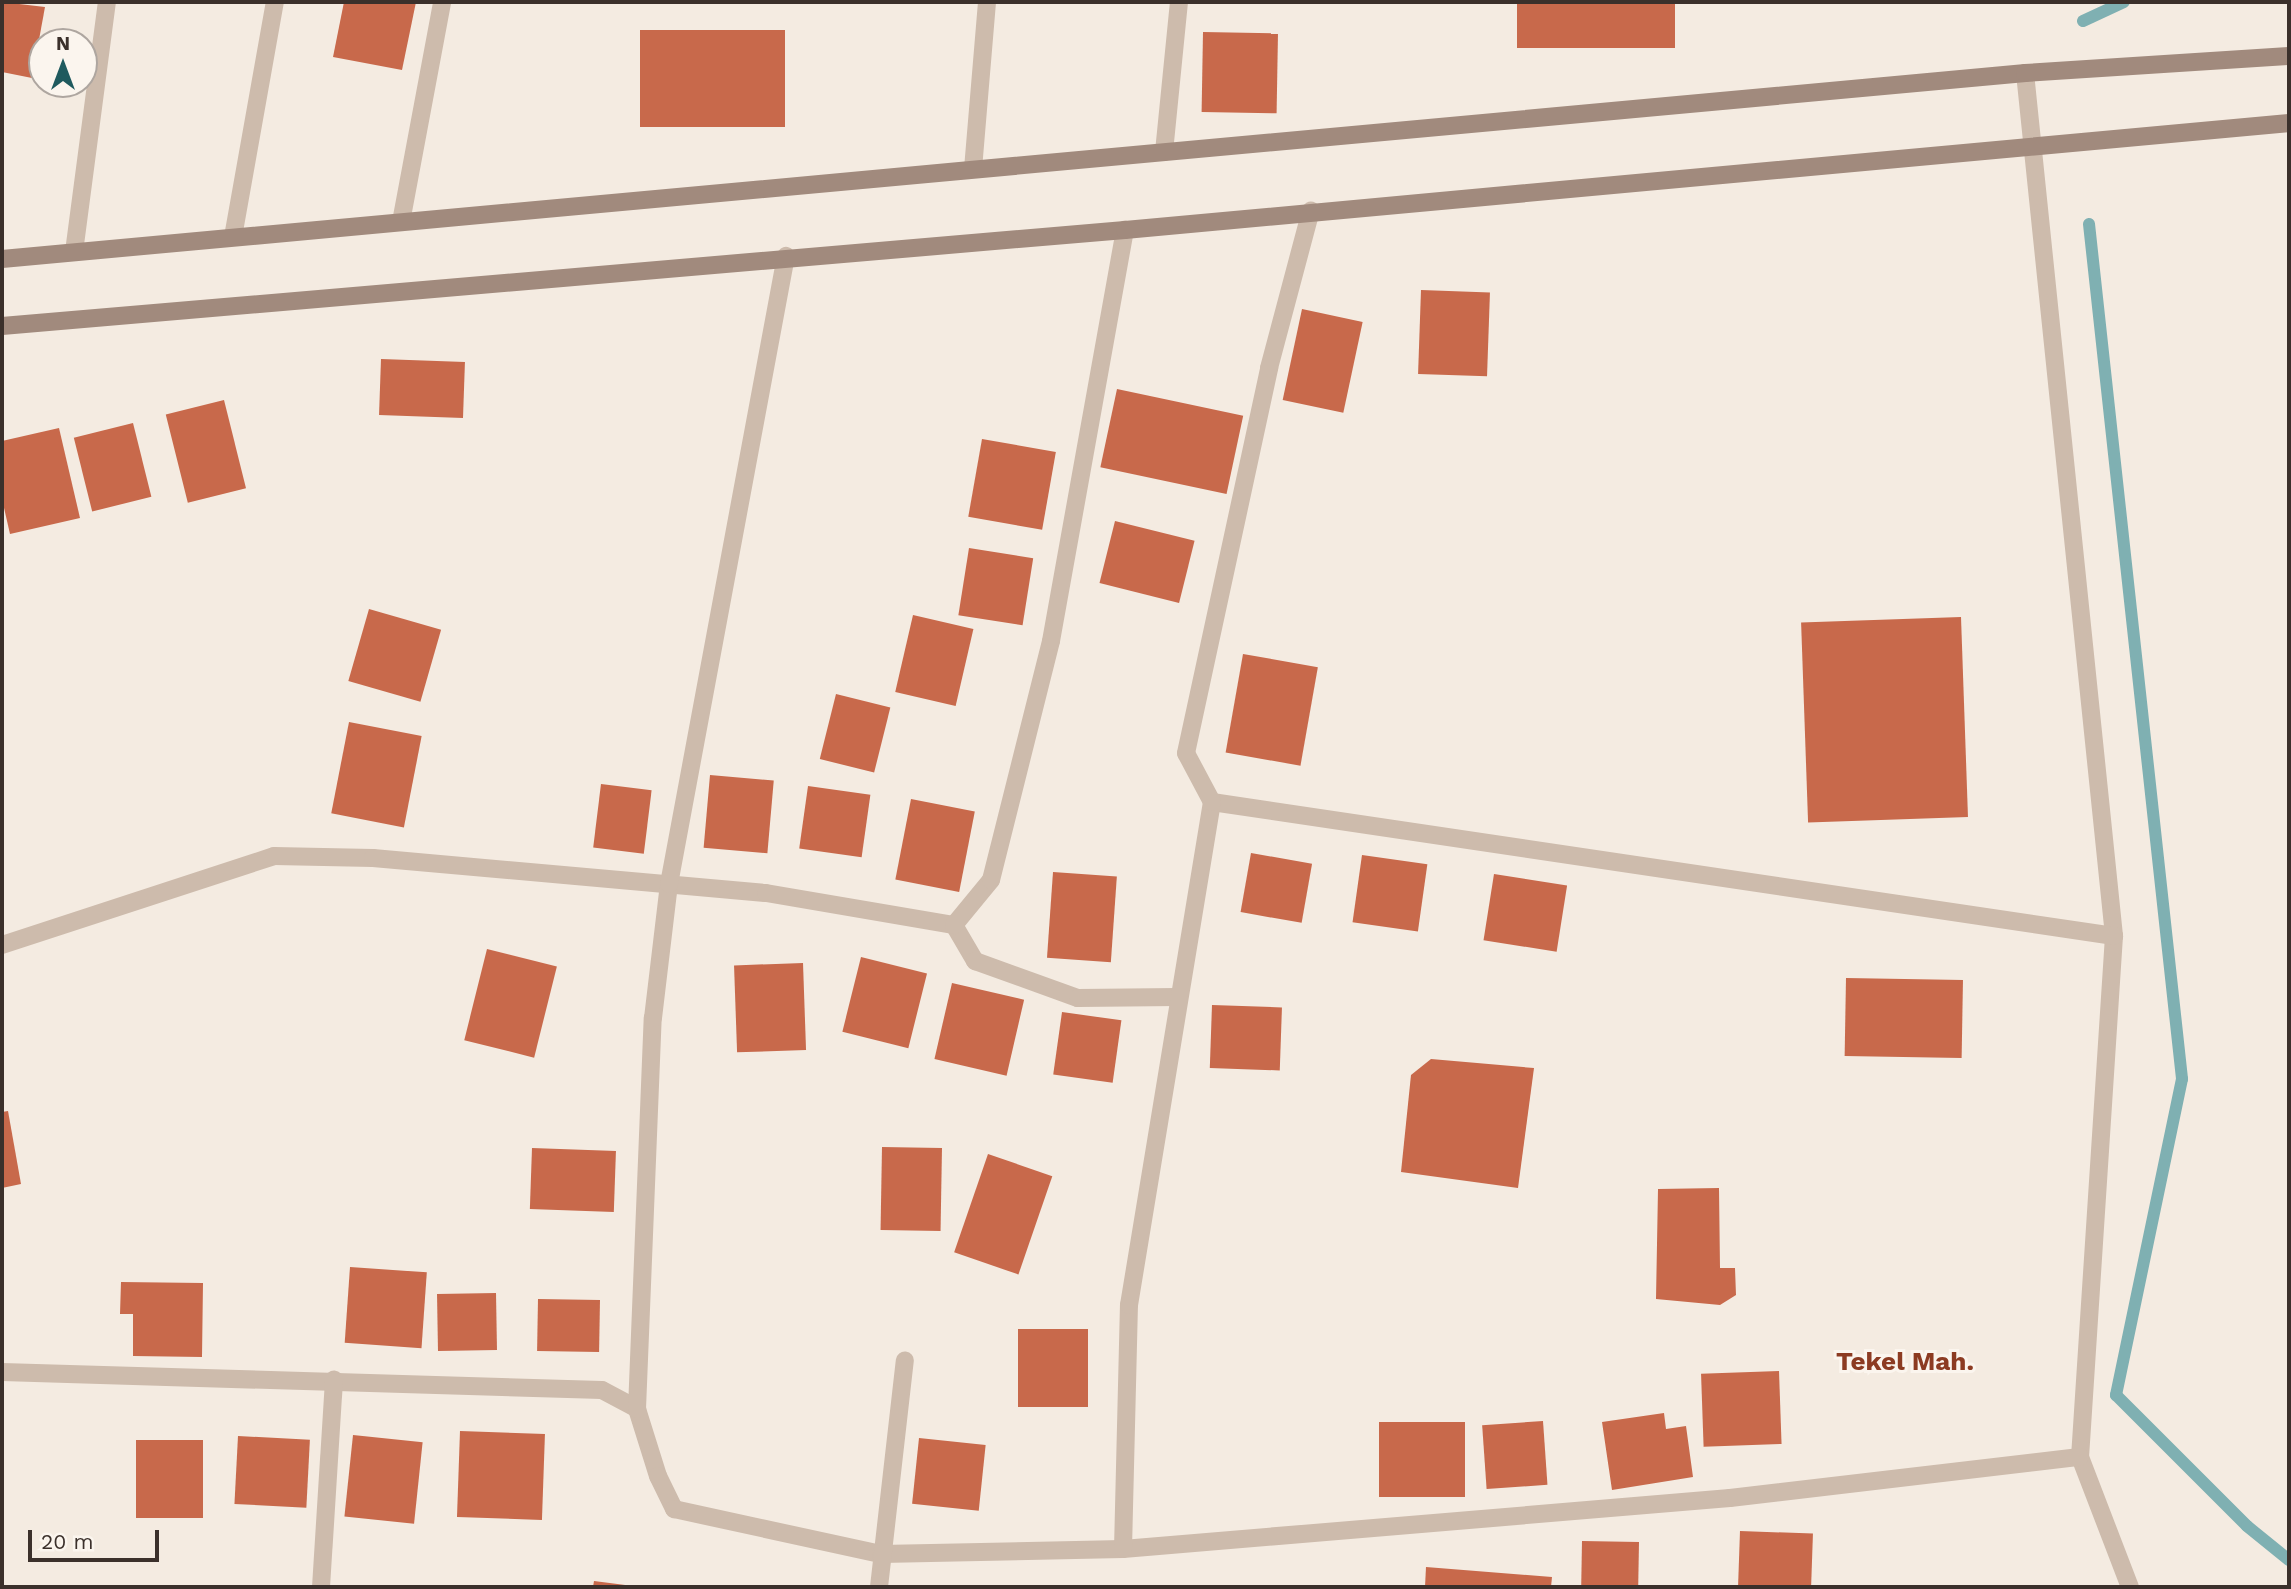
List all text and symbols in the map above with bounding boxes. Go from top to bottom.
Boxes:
north arrow [28,28,98,98]
text: N [56,32,70,55]
district label: Tekel Mah. [1836,1346,1974,1378]
scale bar [32,1516,163,1560]
text: 20 m [41,1529,93,1554]

